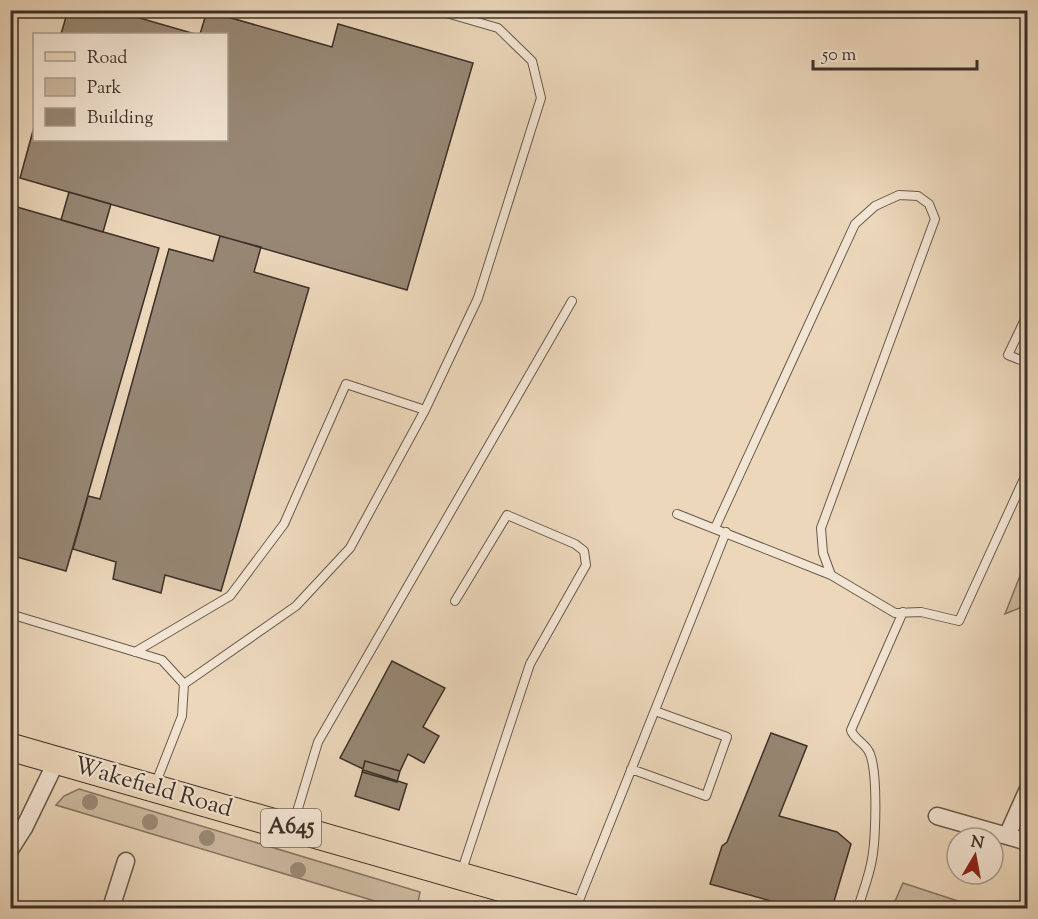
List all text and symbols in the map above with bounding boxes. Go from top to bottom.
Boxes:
legend [33,33,228,141]
scale bar [813,33,976,71]
text: 50 m [821,43,857,69]
text: Road [87,46,127,72]
text: Park [87,76,122,102]
text: Building [87,106,153,132]
street label: Wakefield Road [70,749,237,827]
road number: A645 [261,809,321,847]
north arrow [945,826,1005,886]
text: N [969,831,986,856]

